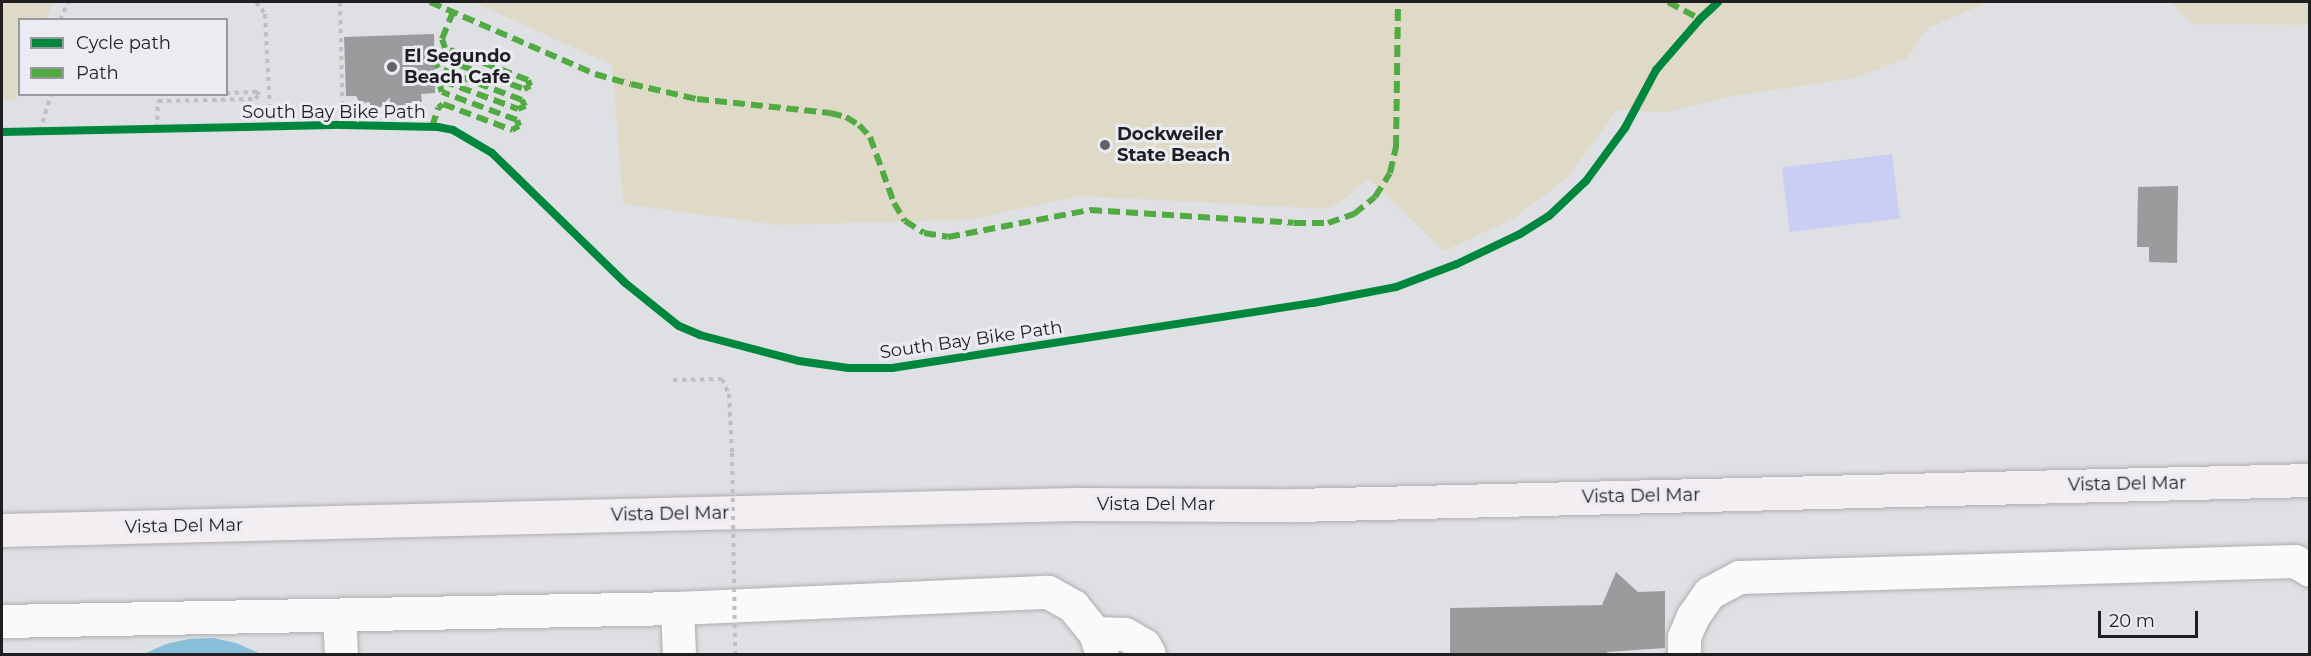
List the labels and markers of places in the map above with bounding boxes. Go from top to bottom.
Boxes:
place label: El Segundo Beach Cafe [404,46,511,88]
marker: El Segundo Beach Cafe [385,60,399,74]
place label: Dockweiler State Beach [1117,124,1230,166]
marker: Dockweiler State Beach [1098,138,1112,152]

